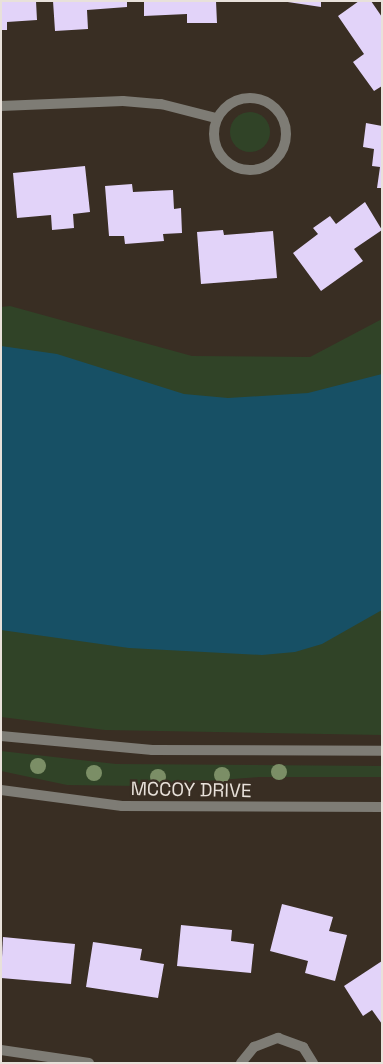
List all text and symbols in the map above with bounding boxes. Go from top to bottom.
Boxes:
street label: MCCOY DRIVE [130,778,252,802]

